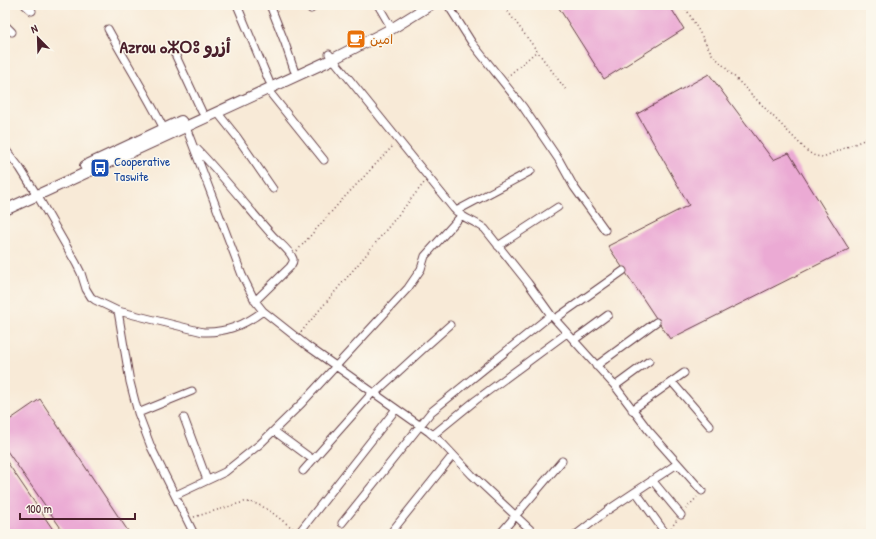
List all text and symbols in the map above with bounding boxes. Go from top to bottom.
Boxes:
north arrow [18,18,58,58]
text: N [29,21,40,36]
cafe icon: امين [345,28,367,50]
place label: امين [370,30,393,48]
district label: Azrou ⴰⵣⵔⵓ أزرو [120,35,231,58]
place label: Cooperative Taswite [114,152,170,185]
bus stop icon: Cooperative Taswite [89,157,111,179]
scale bar [20,495,135,521]
text: 100 m [26,500,52,517]

